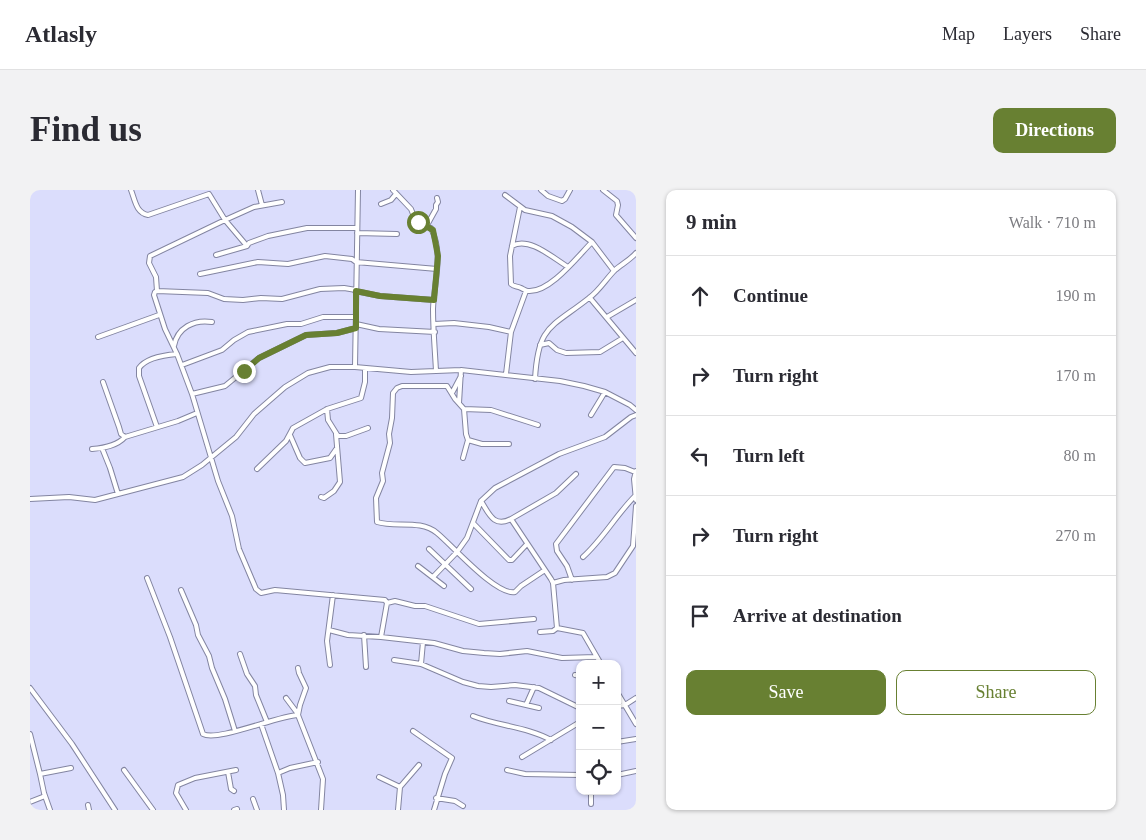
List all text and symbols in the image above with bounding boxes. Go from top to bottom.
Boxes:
text: Atlasly [25,21,97,47]
text: Map [942,24,975,44]
text: Layers [1003,24,1052,44]
text: Share [1080,24,1121,44]
button: Directions [993,108,1116,153]
text: Find us [30,110,142,149]
text: 9 min [686,210,737,234]
route start [407,211,430,234]
text: Walk · 710 m [1009,214,1096,231]
icon: ahead [686,282,714,310]
text: Continue [733,285,808,306]
text: 190 m [1056,287,1096,304]
route end [233,360,256,383]
icon: right [686,362,714,390]
text: Turn right [733,365,818,386]
text: 170 m [1056,367,1096,384]
icon: left [686,442,714,470]
text: Turn left [733,445,805,466]
text: 80 m [1064,447,1096,464]
icon: right [686,522,714,550]
text: Turn right [733,525,818,546]
text: 270 m [1056,527,1096,544]
icon: arrive [686,602,714,630]
text: Arrive at destination [733,605,902,626]
map controls [576,660,621,795]
button: + [576,660,621,705]
button: Save [686,670,886,715]
button: Share [896,670,1096,715]
button: − [576,705,621,750]
button: locate [576,750,621,795]

